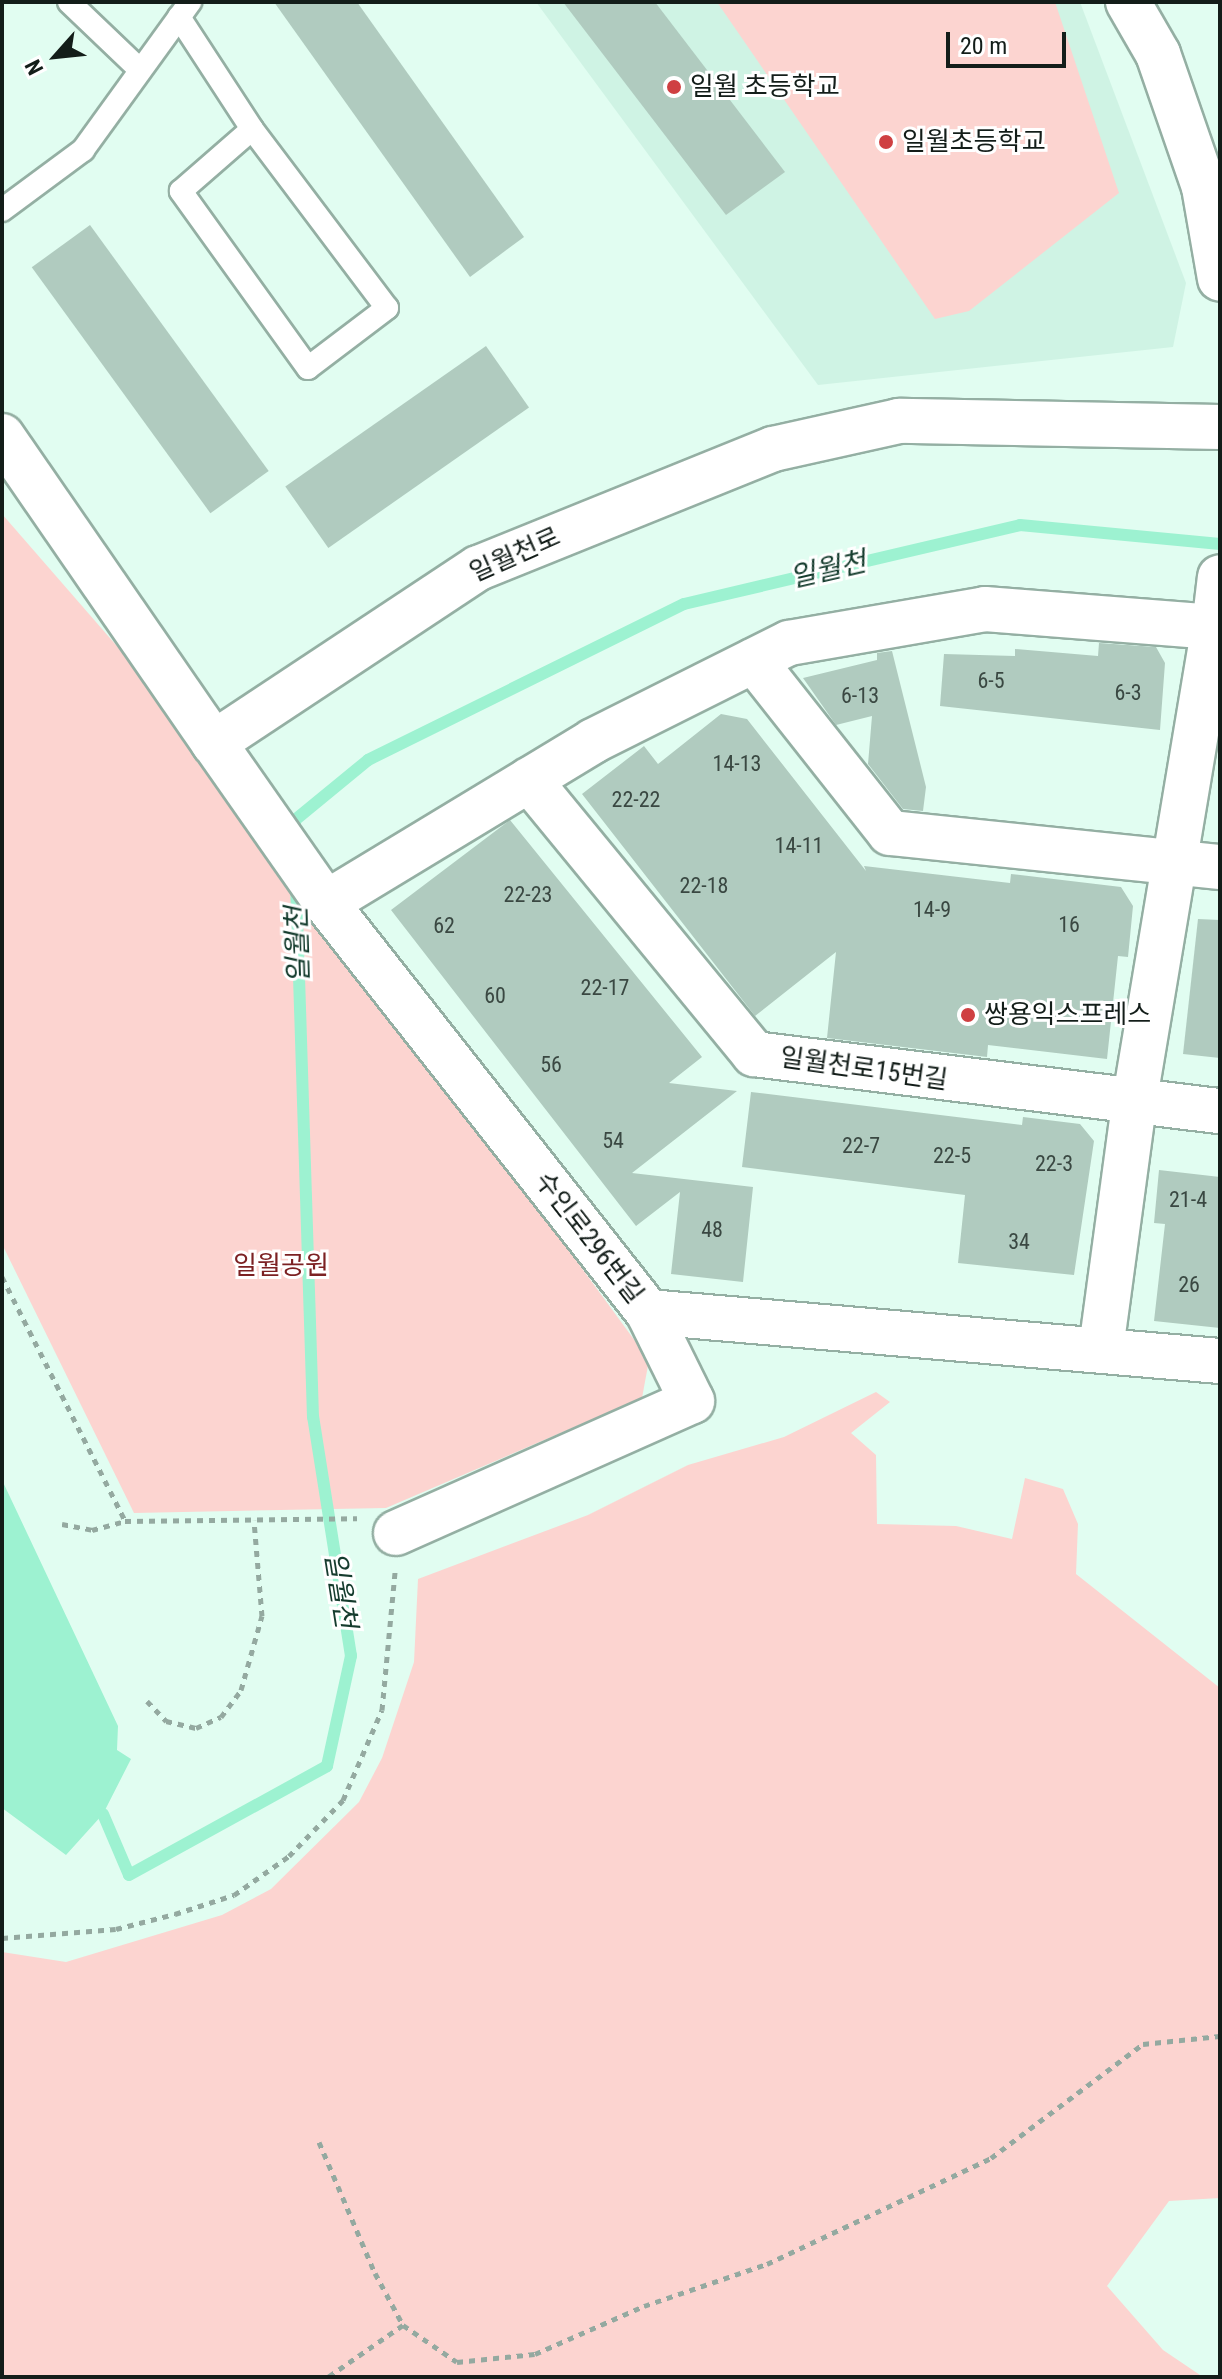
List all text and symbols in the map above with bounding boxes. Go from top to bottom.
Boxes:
north arrow [16,16,96,96]
scale bar [950,16,1070,66]
text: 20 m [960,32,1007,60]
text: N [20,55,48,79]
place label: 일월 초등학교 [690,71,839,103]
marker: 일월 초등학교 [665,78,683,96]
place label: 일월초등학교 [902,126,1046,158]
marker: 일월초등학교 [877,133,895,151]
street label: 일월천로 [465,521,565,589]
water label: 일월천 [787,545,869,595]
house number: 6-5 [977,668,1005,694]
house number: 6-3 [1114,680,1142,706]
house number: 6-13 [841,683,879,709]
house number: 14-13 [713,751,761,777]
house number: 22-22 [612,787,660,813]
house number: 14-11 [775,833,823,859]
house number: 22-18 [680,873,728,899]
house number: 22-23 [504,882,552,908]
house number: 14-9 [913,897,951,923]
water label: 일월천 [280,906,316,984]
house number: 16 [1058,912,1080,938]
house number: 62 [433,913,455,939]
house number: 22-17 [581,975,629,1001]
house number: 60 [484,983,506,1009]
place label: 쌍용익스프레스 [984,999,1151,1031]
marker: 쌍용익스프레스 [959,1006,977,1024]
street label: 일월천로15번길 [778,1042,950,1096]
house number: 56 [540,1052,562,1078]
house number: 54 [602,1128,624,1154]
house number: 22-7 [842,1133,880,1159]
house number: 22-5 [933,1143,971,1169]
house number: 22-3 [1035,1151,1073,1177]
street label: 수인로296번길 [528,1166,650,1310]
house number: 21-4 [1169,1187,1207,1213]
house number: 48 [701,1217,723,1243]
house number: 34 [1008,1229,1030,1255]
park label: 일월공원 [233,1250,329,1282]
house number: 26 [1178,1272,1200,1298]
water label: 일월천 [317,1549,363,1631]

